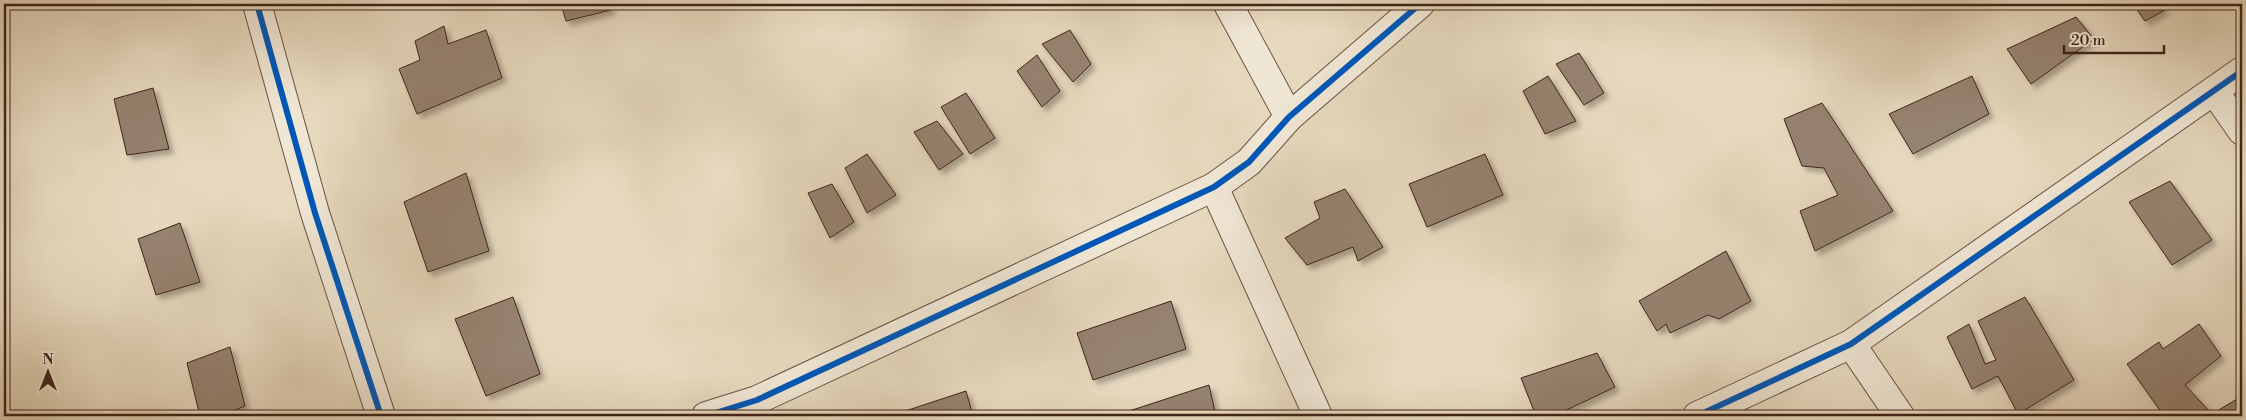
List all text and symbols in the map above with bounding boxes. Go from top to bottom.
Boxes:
scale bar [2064,22,2164,54]
text: 20 m [2071,31,2106,50]
north arrow [22,348,72,398]
text: N [42,351,54,369]

